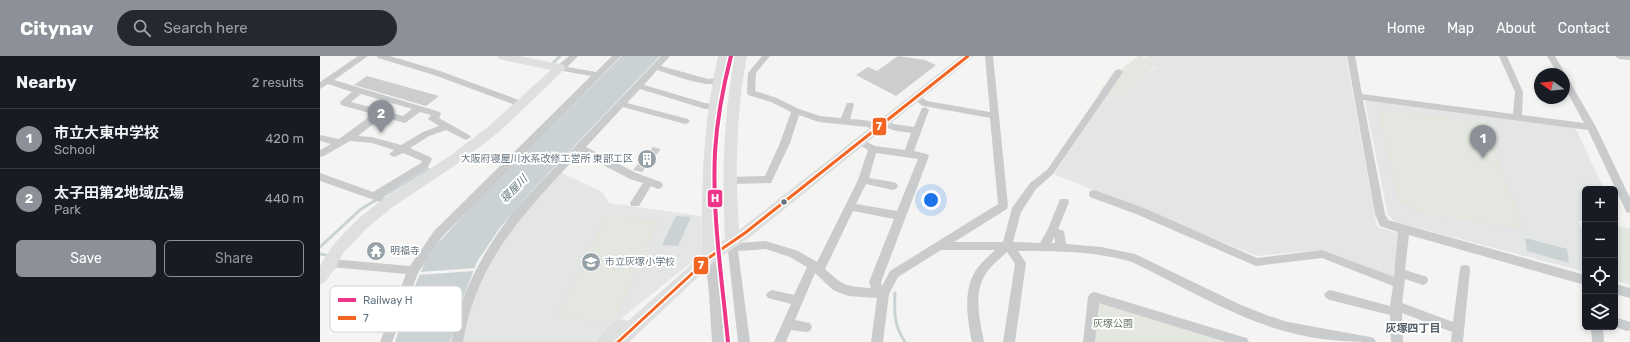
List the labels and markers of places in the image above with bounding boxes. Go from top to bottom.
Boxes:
pin: 2 [368,100,394,133]
pin: 1 [1470,125,1496,158]
building icon: 大阪府寝屋川水系改修工営所 東部工区 [636,148,658,170]
place label: 大阪府寝屋川水系改修工営所 東部工区 [461,153,633,165]
unlabelled marker [779,197,789,207]
temple icon: 明福寺 [365,240,387,262]
place label: 明福寺 [390,245,420,257]
school or university icon: 市立灰塚小学校 [580,251,602,273]
place label: 市立灰塚小学校 [605,256,675,268]

